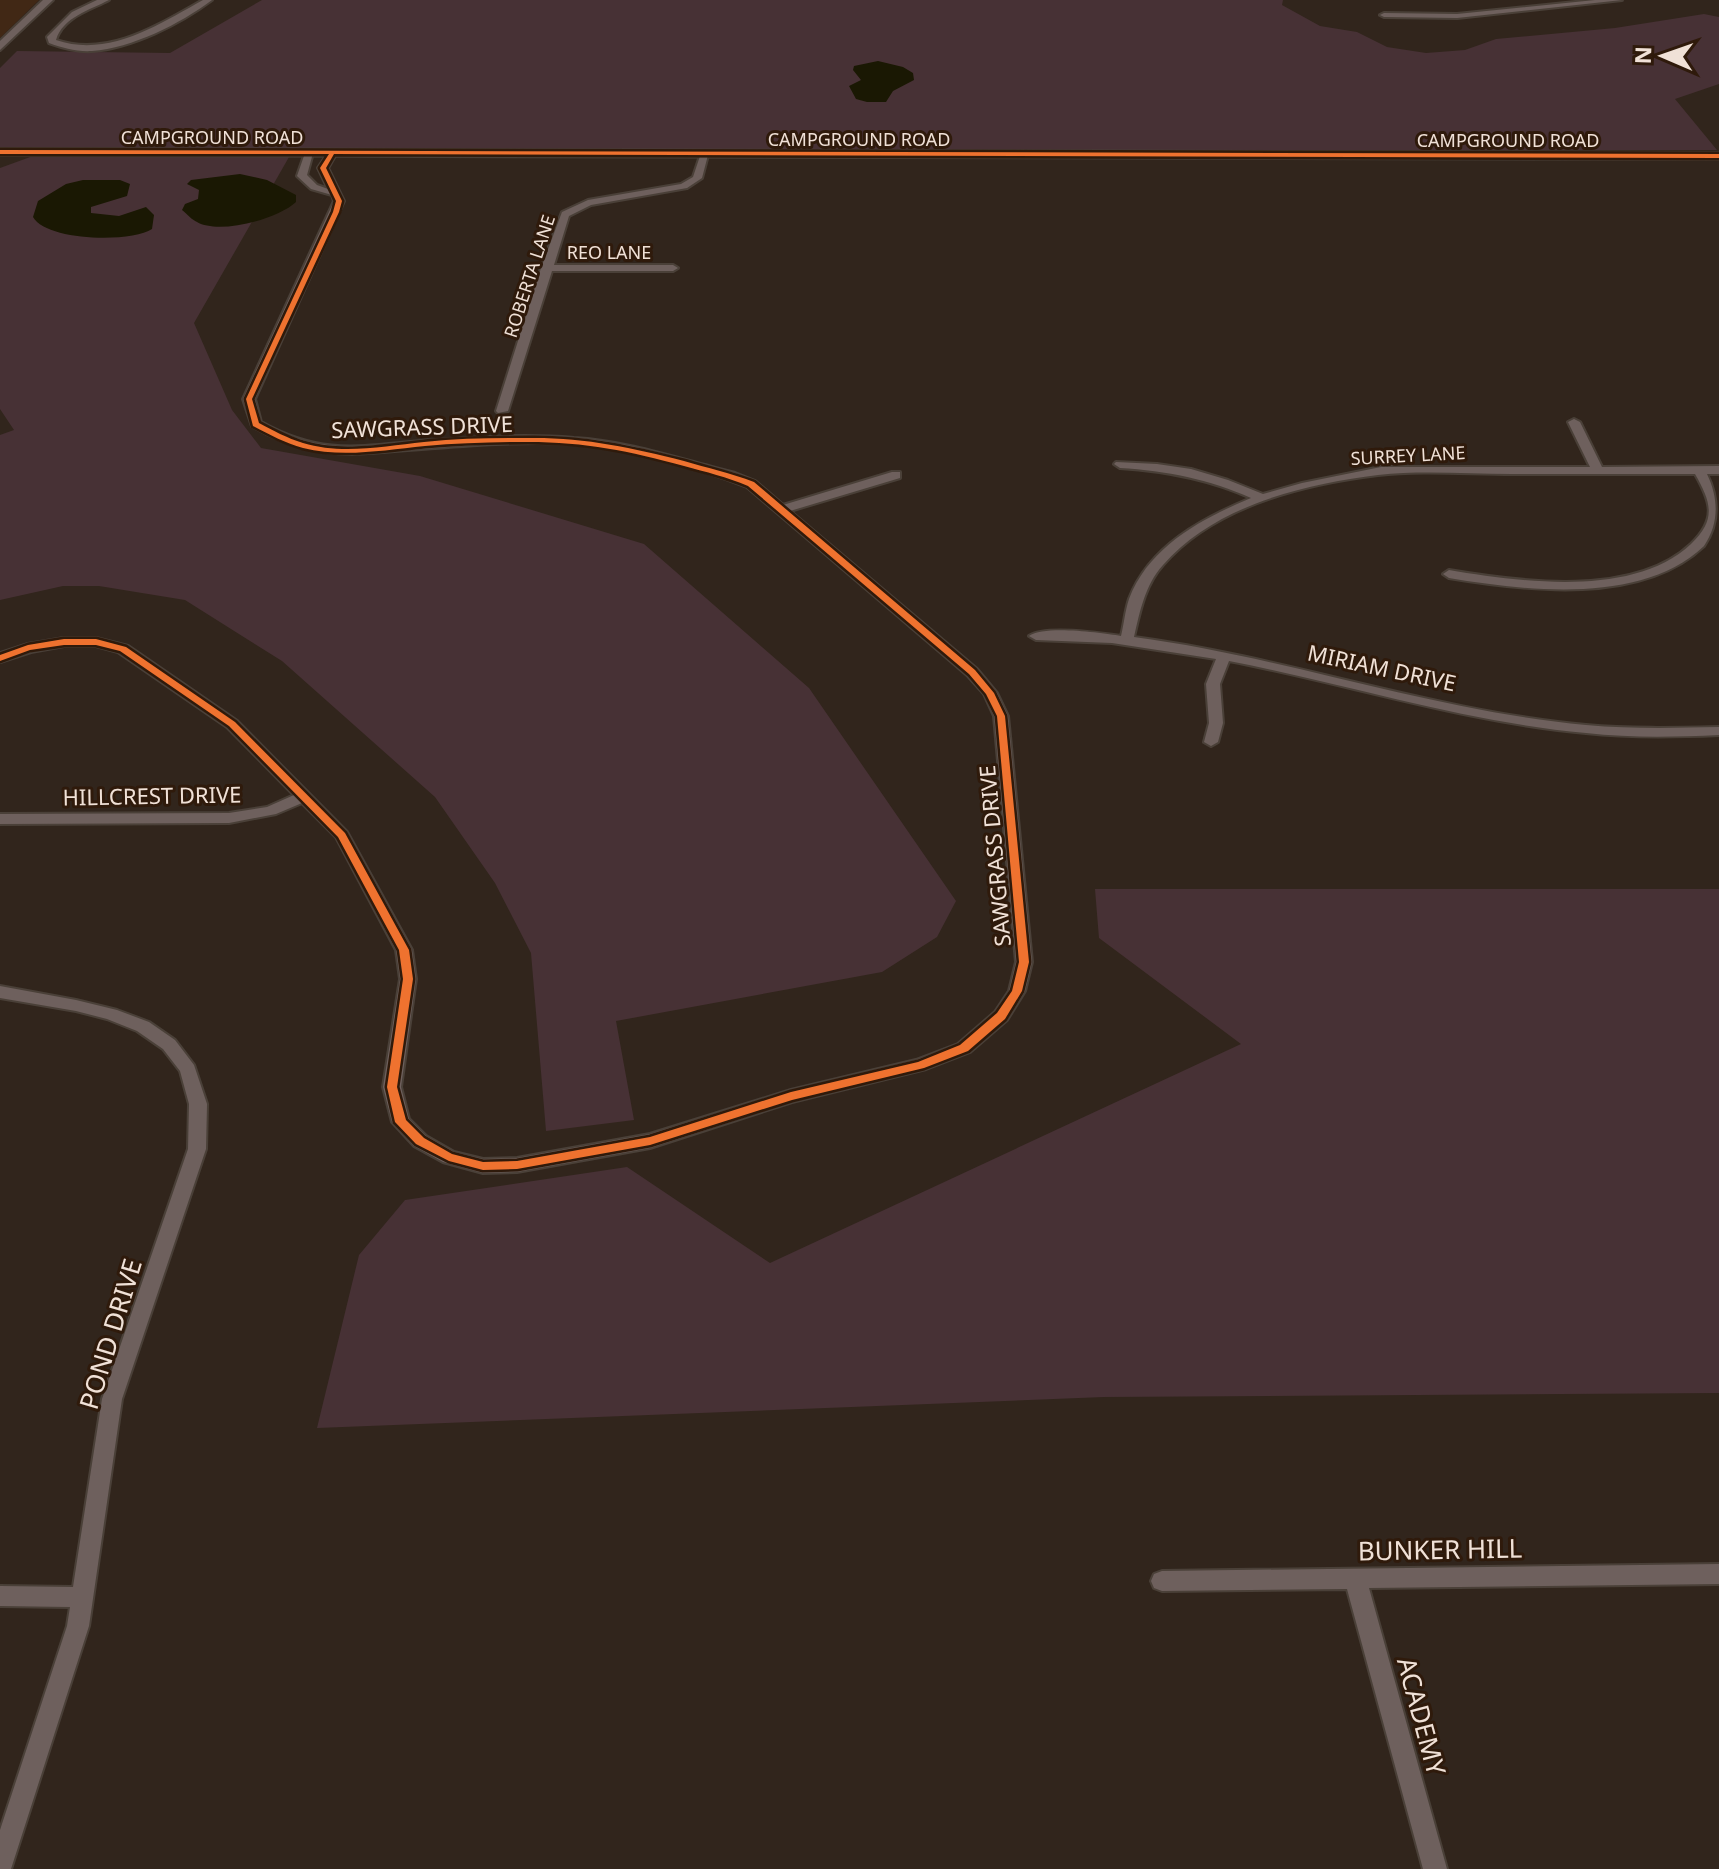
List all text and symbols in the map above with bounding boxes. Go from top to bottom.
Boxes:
north arrow [1623,16,1703,96]
text: N [1627,46,1657,65]
street label: CAMPGROUND ROAD [121,125,303,149]
street label: CAMPGROUND ROAD [768,127,950,151]
street label: CAMPGROUND ROAD [1417,128,1599,152]
street label: ROBERTA LANE [498,212,560,340]
street label: REO LANE [567,240,651,264]
street label: SAWGRASS DRIVE [331,408,513,444]
street label: SURREY LANE [1350,440,1466,470]
street label: MIRIAM DRIVE [1305,637,1459,697]
street label: SAWGRASS DRIVE [971,764,1017,948]
street label: HILLCREST DRIVE [62,778,242,812]
street label: POND DRIVE [70,1254,150,1414]
street label: BUNKER HILL [1357,1530,1523,1568]
street label: ACADEMY [1389,1653,1455,1779]

